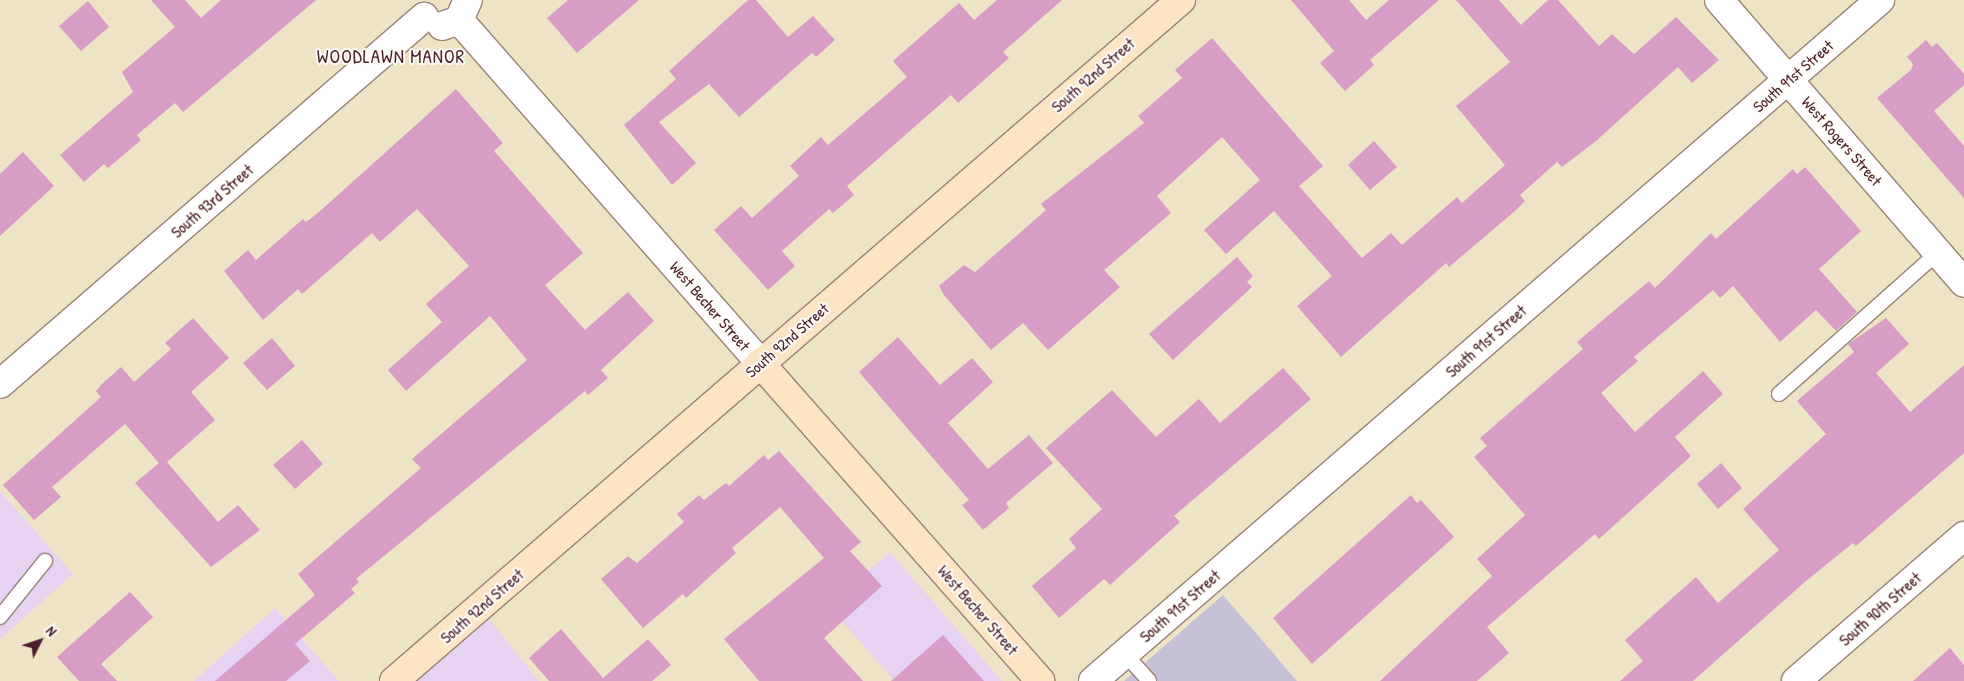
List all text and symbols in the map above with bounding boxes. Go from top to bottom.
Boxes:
street label: South 92nd Street [1048,34,1138,116]
street label: South 91st Street [1749,36,1837,116]
district label: WOODLAWN MANOR [315,46,467,68]
street label: West Rogers Street [1798,92,1886,190]
street label: South 93rd Street [167,160,257,242]
street label: West Becher Street [666,257,754,355]
street label: South 92nd Street [742,299,832,381]
street label: South 91st Street [1442,301,1530,381]
street label: West Becher Street [934,561,1022,659]
street label: South 92nd Street [437,565,527,647]
street label: South 91st Street [1136,566,1224,646]
street label: South 90th Street [1835,568,1925,650]
north arrow [15,616,65,666]
text: N [42,622,61,640]

